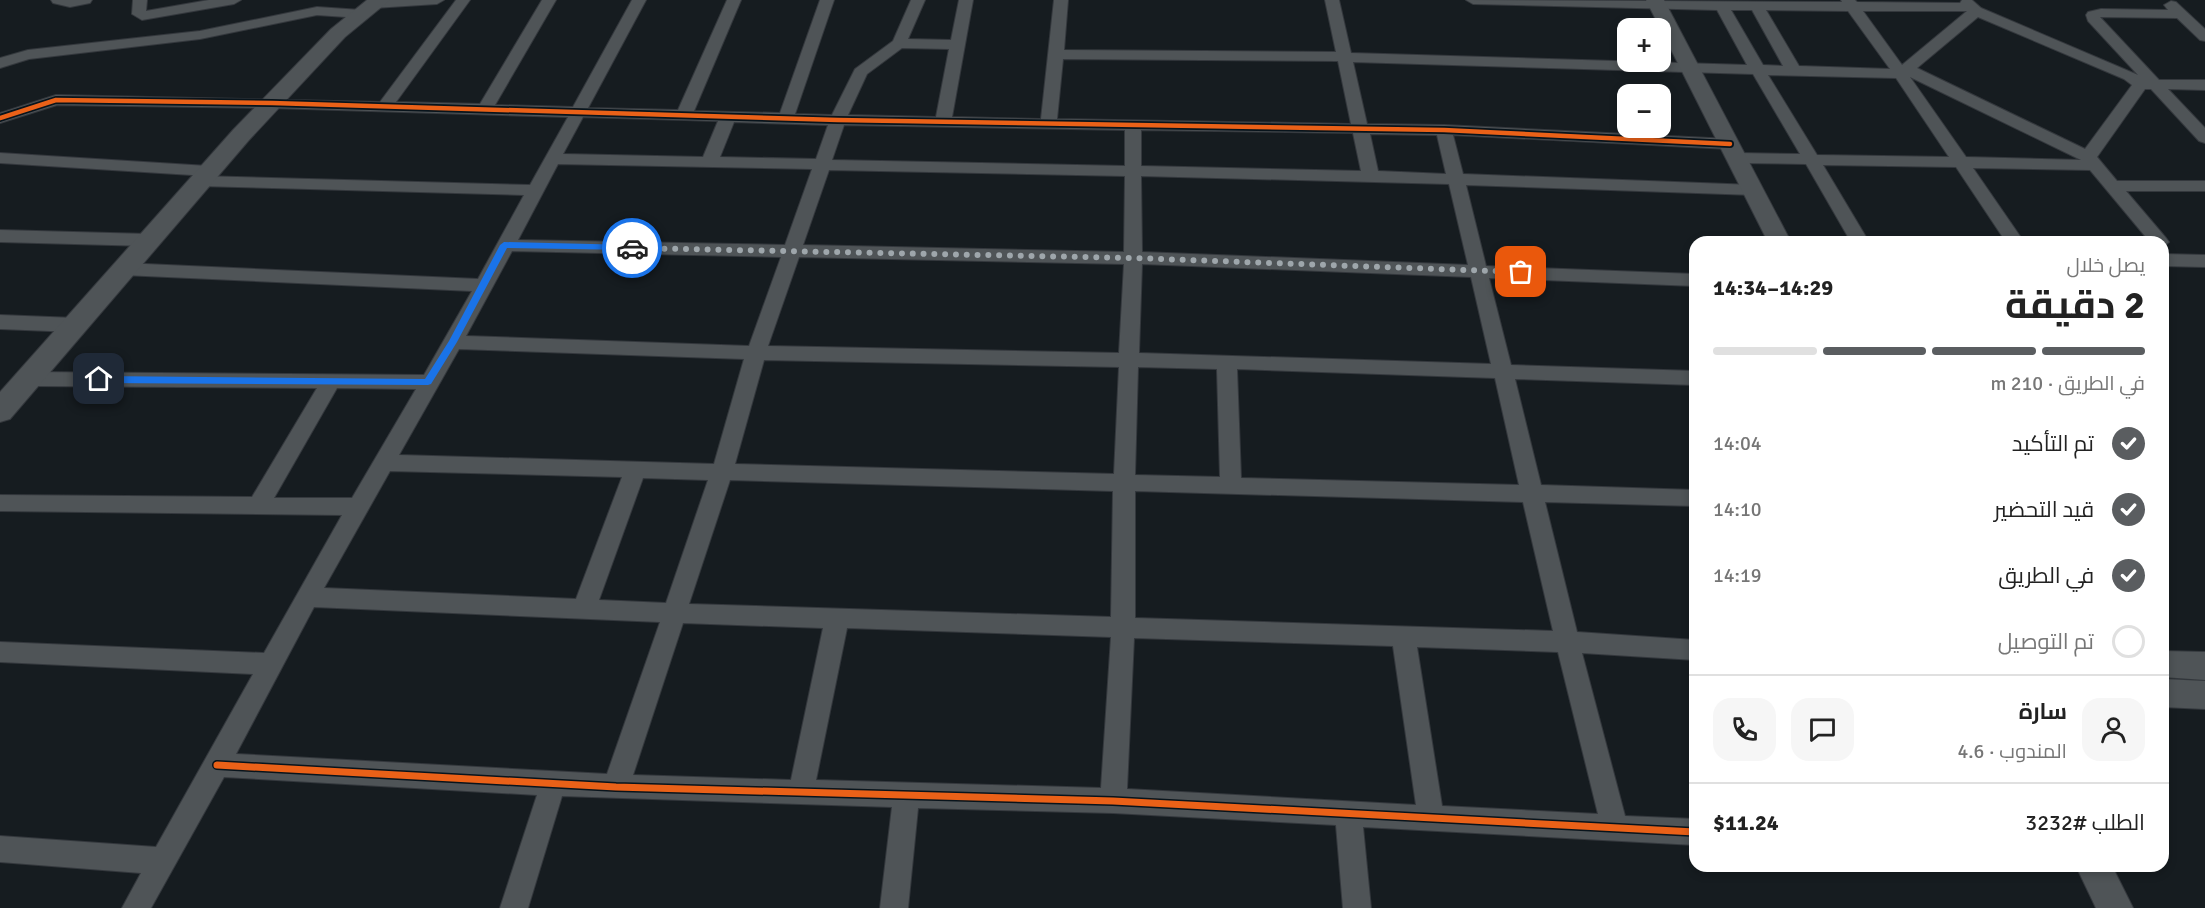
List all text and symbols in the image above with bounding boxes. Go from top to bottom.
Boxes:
map controls [1617,18,1671,138]
button: + [1617,18,1671,72]
button: − [1617,84,1671,138]
courier [602,218,662,278]
icon: car [616,232,649,265]
pin [1495,246,1546,297]
text: يصل خلال [2066,253,2145,278]
icon: bag [1504,255,1537,288]
text: 14:29–14:34 [1713,274,1833,301]
text: 2 دقيقة [2005,281,2145,329]
pin [73,353,124,404]
icon: home [82,362,115,395]
text: في الطريق · 210 m [1990,371,2145,396]
icon: check [2112,427,2145,460]
text: تم التأكيد [2012,430,2094,457]
text: 14:04 [1713,431,1762,456]
icon: check [2112,493,2145,526]
text: قيد التحضير [1994,496,2094,523]
text: 14:10 [1713,497,1762,522]
icon: check [2112,559,2145,592]
text: في الطريق [1998,562,2094,589]
text: 14:19 [1713,563,1762,588]
text: تم التوصيل [1998,628,2094,655]
button: phone [1713,698,1776,761]
button: chat [1791,698,1854,761]
text: سارة [2019,698,2067,725]
button: person [2082,698,2145,761]
text: المندوب · 4.6 [1958,739,2067,764]
text: $11.24 [1713,809,1779,836]
text: الطلب #3232 [2025,809,2145,836]

